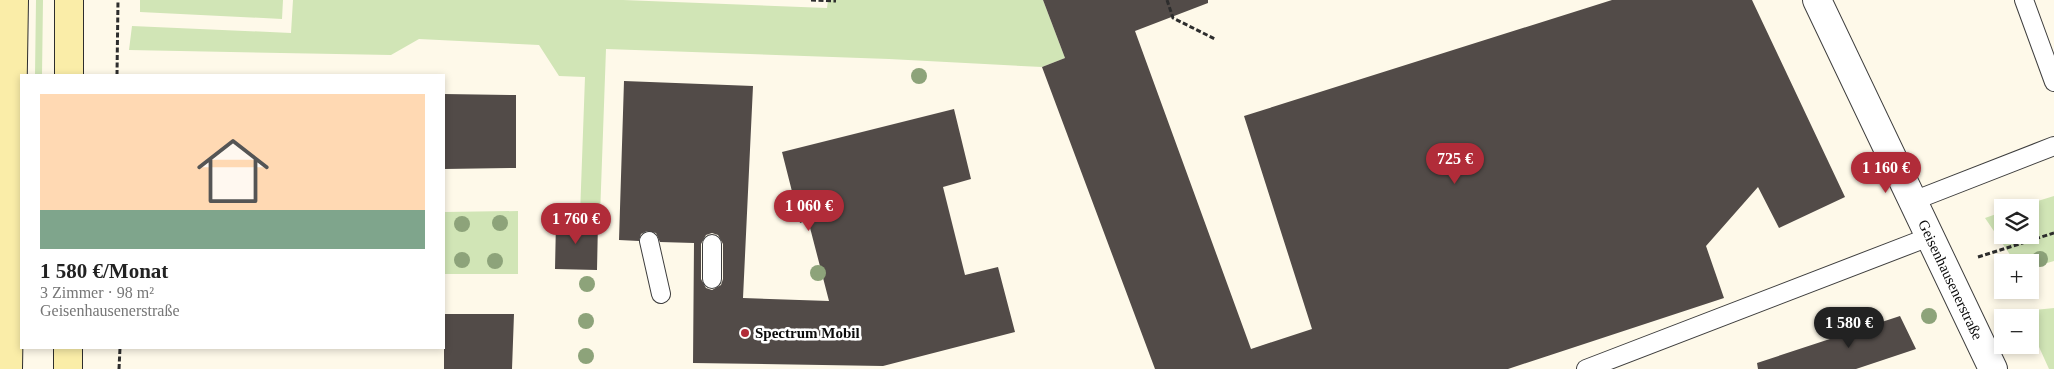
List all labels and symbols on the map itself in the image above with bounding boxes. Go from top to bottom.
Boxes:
pin: 725 € [1420,142,1490,185]
pin: 1 160 € [1840,152,1932,194]
pin: 1 060 € [763,190,855,232]
pin: 1 760 € [530,202,622,245]
street label: Geisenhausenerstraße [1915,217,1986,343]
pin: 1 580 € [1803,306,1895,349]
place label: Spectrum Mobil [755,325,860,341]
marker: Spectrum Mobil [739,327,751,339]

